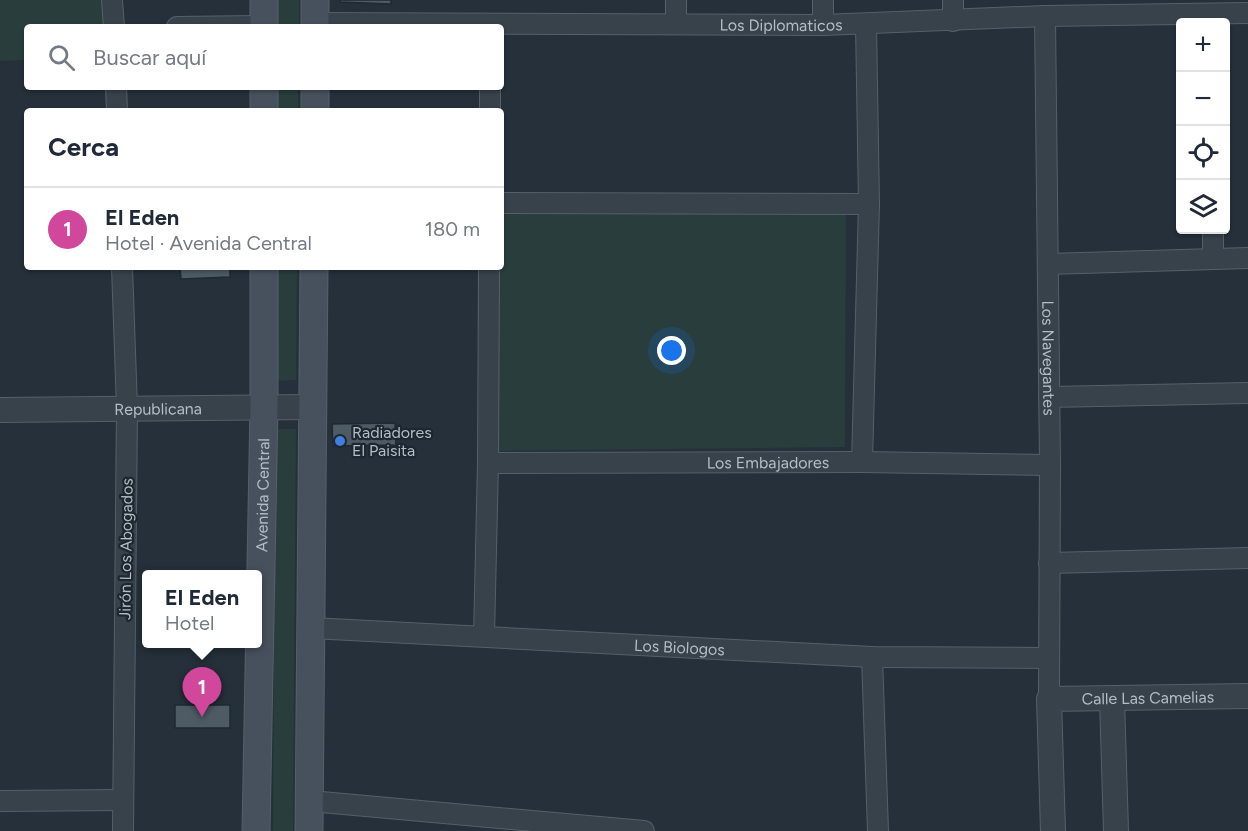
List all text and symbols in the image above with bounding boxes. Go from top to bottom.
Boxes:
street label: Los Diplomaticos [719,15,843,35]
map controls [1176,18,1230,234]
button: + [1176,18,1230,72]
search box [24,24,504,90]
icon: search [45,41,78,74]
text: Buscar aquí [93,44,206,71]
button: − [1176,72,1230,126]
button: locate [1176,126,1230,180]
text: Cerca [48,131,119,163]
button: layers [1176,180,1230,234]
text: El Eden [105,204,179,231]
text: 1 [63,217,72,241]
text: 180 m [425,217,480,241]
text: Hotel · Avenida Central [105,231,312,255]
street label: Los Navegantes [1039,300,1059,416]
your location [657,336,686,365]
street label: Republicana [114,399,202,418]
place label: Radiadores El Paisita [352,423,432,460]
marker: Radiadores El Paisita [333,434,347,448]
street label: Avenida Central [252,438,273,552]
street label: Los Embajadores [707,453,829,472]
street label: Jirón Los Abogados [115,478,137,620]
popup [142,570,262,648]
text: El Eden [165,584,239,611]
text: Hotel [165,611,214,635]
street label: Los Biologos [634,635,725,659]
pin: 1 [182,668,222,717]
street label: Calle Las Camelias [1082,687,1214,708]

